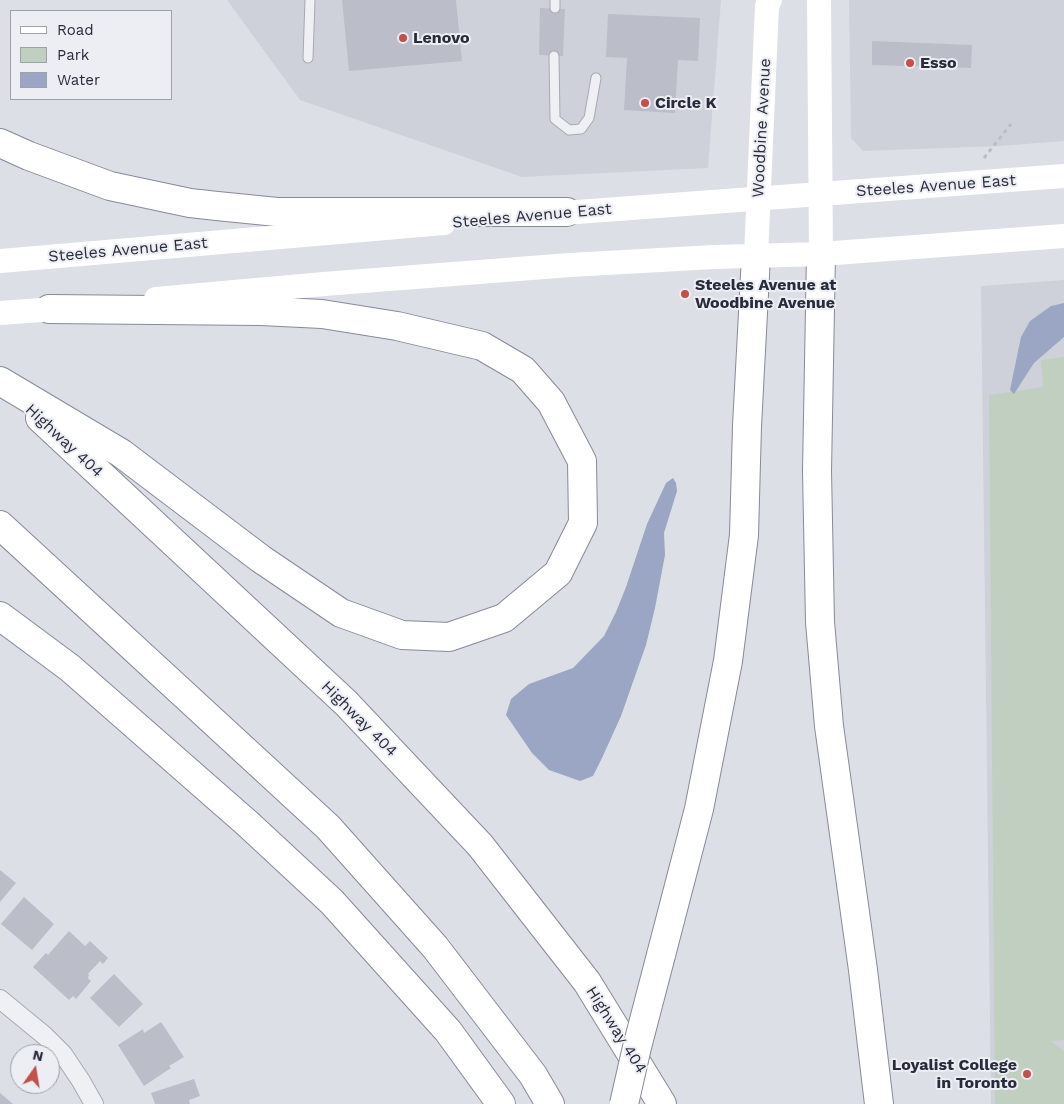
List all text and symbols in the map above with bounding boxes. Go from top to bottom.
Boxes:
legend [10,10,172,100]
text: Road [57,21,94,39]
place label: Lenovo [413,28,470,48]
marker: Lenovo [397,32,409,44]
text: Park [57,46,89,64]
place label: Esso [920,53,957,73]
marker: Esso [904,57,916,69]
street label: Woodbine Avenue [749,58,775,198]
text: Water [57,71,100,89]
place label: Circle K [655,93,717,113]
marker: Circle K [639,97,651,109]
street label: Steeles Avenue East [856,171,1016,201]
street label: Steeles Avenue East [452,199,612,233]
street label: Steeles Avenue East [48,233,208,267]
place label: Steeles Avenue at Woodbine Avenue [695,275,836,313]
marker: Steeles Avenue at Woodbine Avenue [679,288,691,300]
street label: Highway 404 [21,400,107,482]
street label: Highway 404 [317,677,401,761]
street label: Highway 404 [582,983,650,1077]
north arrow [10,1044,60,1094]
text: N [31,1046,45,1064]
place label: Loyalist College in Toronto [892,1055,1017,1093]
marker: Loyalist College in Toronto [1021,1068,1033,1080]

